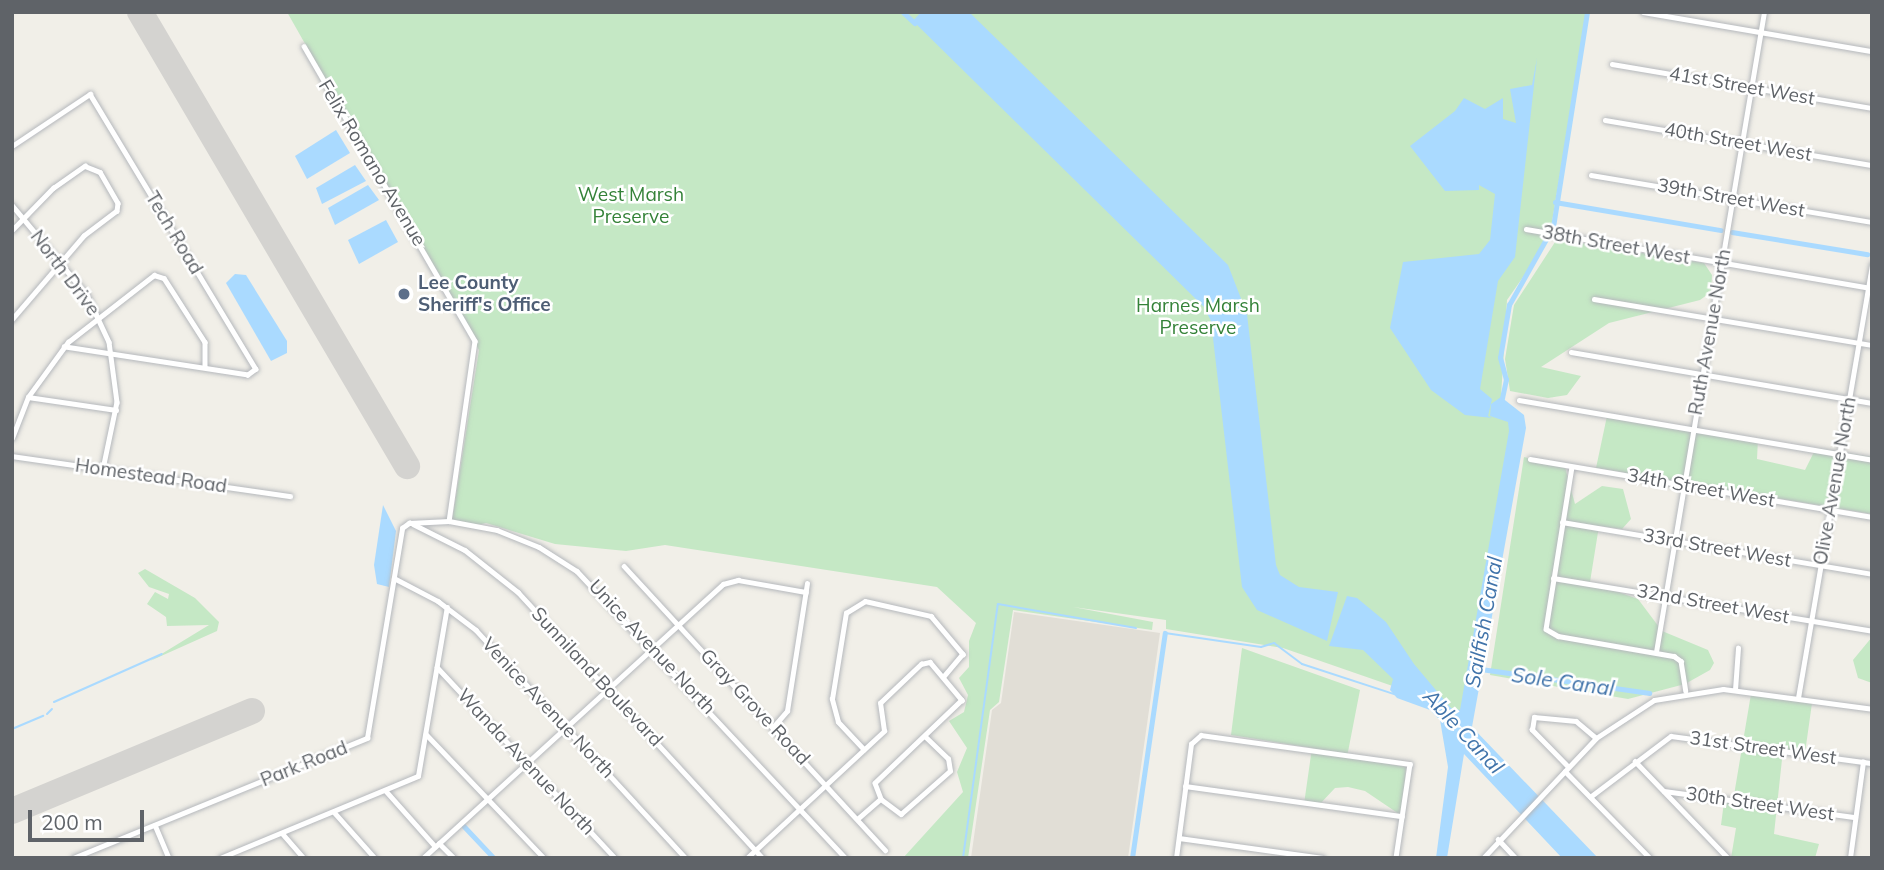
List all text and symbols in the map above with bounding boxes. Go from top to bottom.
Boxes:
street label: 41st Street West [1667,62,1817,110]
street label: Felix Romano Avenue [313,76,431,250]
street label: 40th Street West [1662,118,1814,166]
street label: 39th Street West [1655,174,1807,222]
park label: West Marsh Preserve [578,184,684,228]
street label: Tech Road [140,188,208,278]
street label: 38th Street West [1540,221,1692,269]
street label: North Drive [25,226,105,320]
street label: Ruth Avenue North [1684,247,1736,417]
place label: Lee County Sheriff's Office [418,272,551,316]
marker: Lee County Sheriff's Office [396,286,412,302]
park label: Harnes Marsh Preserve [1136,295,1260,339]
street label: Olive Avenue North [1809,395,1861,567]
street label: Homestead Road [74,454,228,498]
street label: 34th Street West [1625,464,1777,512]
street label: 33rd Street West [1641,524,1793,572]
water label: Sailfish Canal [1459,555,1507,689]
street label: Unice Avenue North [584,575,720,719]
street label: 32nd Street West [1635,579,1791,629]
street label: Sunniland Boulevard [527,603,667,751]
street label: Venice Avenue North [477,633,619,783]
street label: Gray Grove Road [695,644,815,770]
water label: Sole Canal [1510,661,1616,701]
water label: Able Canal [1418,683,1510,779]
street label: Wanda Avenue North [452,684,600,840]
street label: 31st Street West [1688,726,1838,770]
street label: Park Road [257,736,351,792]
street label: 30th Street West [1684,782,1836,826]
scale bar [32,796,147,840]
text: 200 m [41,809,103,835]

